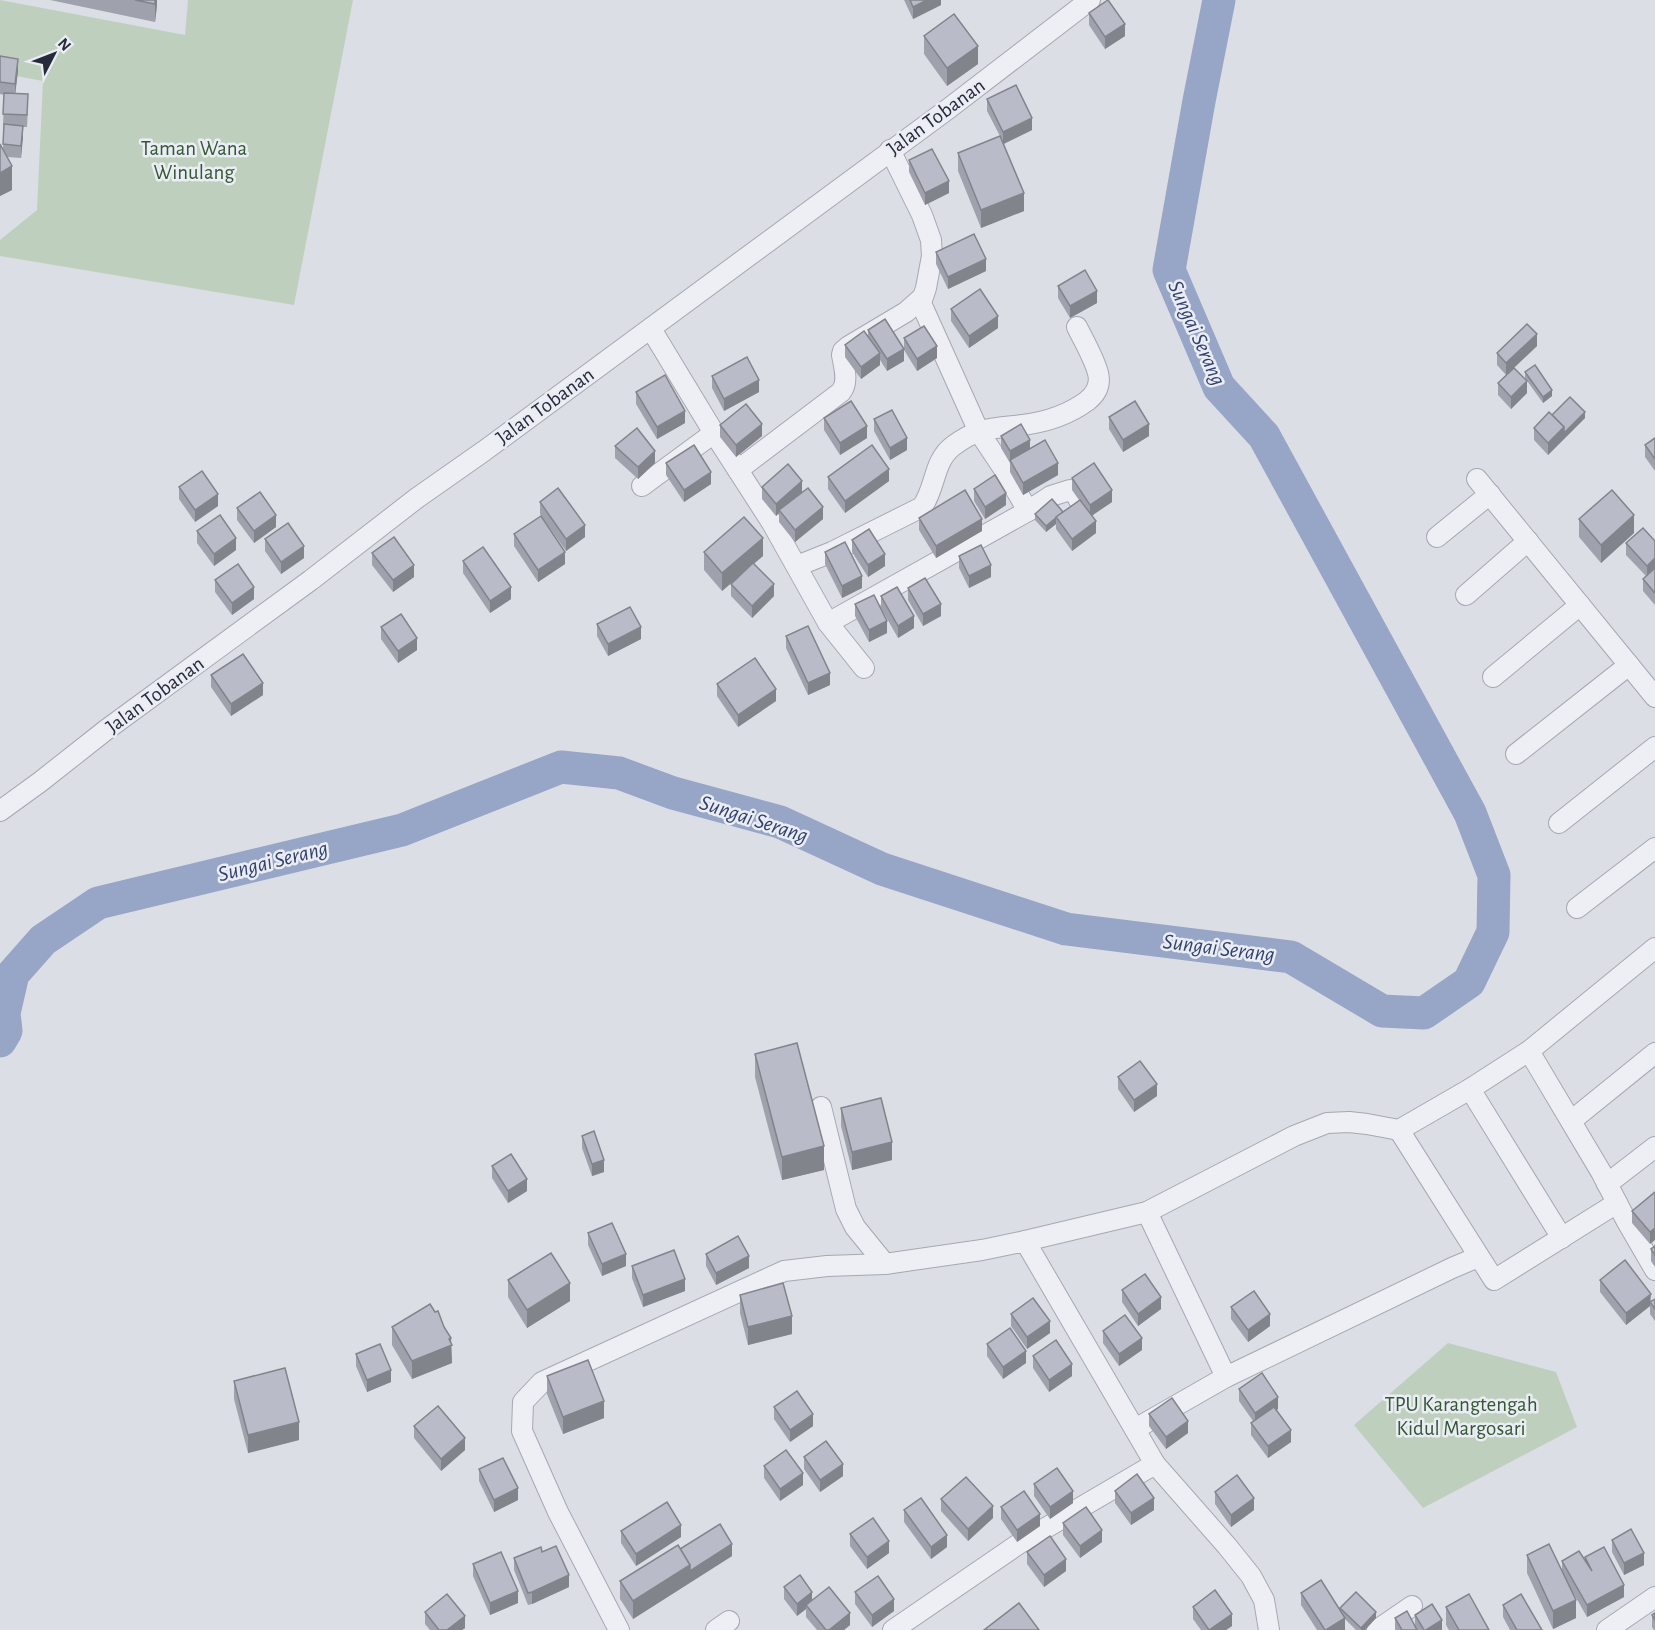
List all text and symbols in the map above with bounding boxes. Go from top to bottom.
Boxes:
north arrow [24,24,84,84]
text: N [55,35,74,54]
street label: Jalan Tobanan [883,75,989,159]
park label: Taman Wana Winulang [141,138,248,183]
water label: Sungai Serang [1164,277,1230,389]
street label: Jalan Tobanan [492,364,598,448]
street label: Jalan Tobanan [102,653,208,737]
water label: Sungai Serang [697,791,811,847]
water label: Sungai Serang [216,837,330,885]
water label: Sungai Serang [1162,930,1276,966]
park label: TPU Karangtengah Kidul Margosari [1384,1394,1538,1439]

